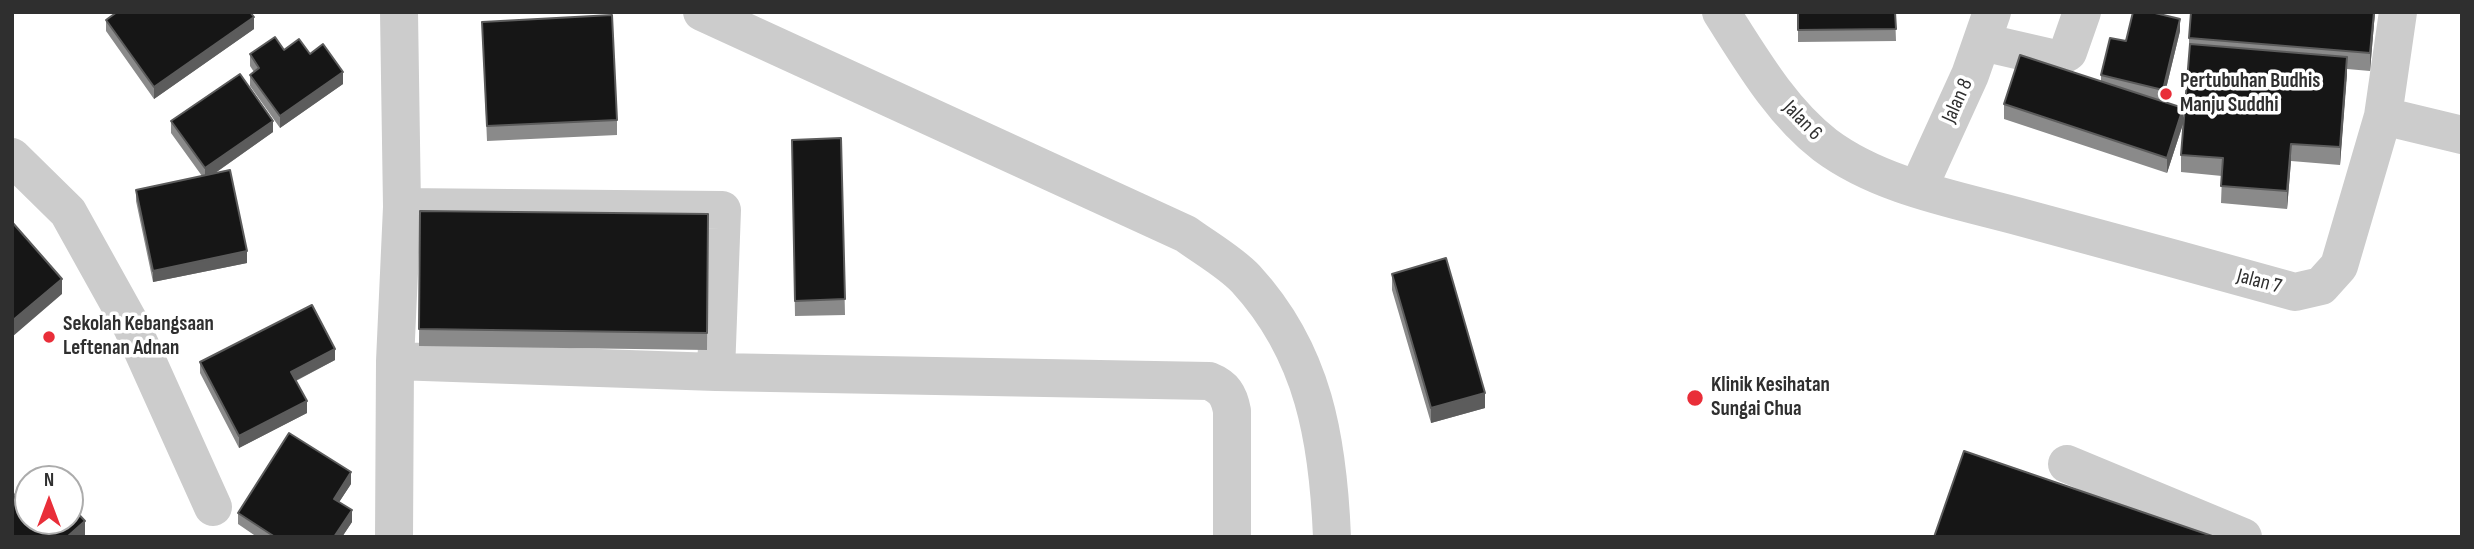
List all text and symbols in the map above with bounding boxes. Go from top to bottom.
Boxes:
place label: Pertubuhan Budhis Manju Suddhi [2180,69,2320,119]
street label: Jalan 8 [1937,75,1979,127]
marker: Pertubuhan Budhis Manju Suddhi [2158,86,2174,102]
street label: Jalan 6 [1777,96,1827,146]
street label: Jalan 7 [2234,264,2284,300]
place label: Sekolah Kebangsaan Leftenan Adnan [63,312,214,362]
marker: Sekolah Kebangsaan Leftenan Adnan [41,329,57,345]
place label: Klinik Kesihatan Sungai Chua [1711,373,1830,423]
marker: Klinik Kesihatan Sungai Chua [1685,388,1705,408]
north arrow [14,465,84,535]
text: N [44,469,54,492]

